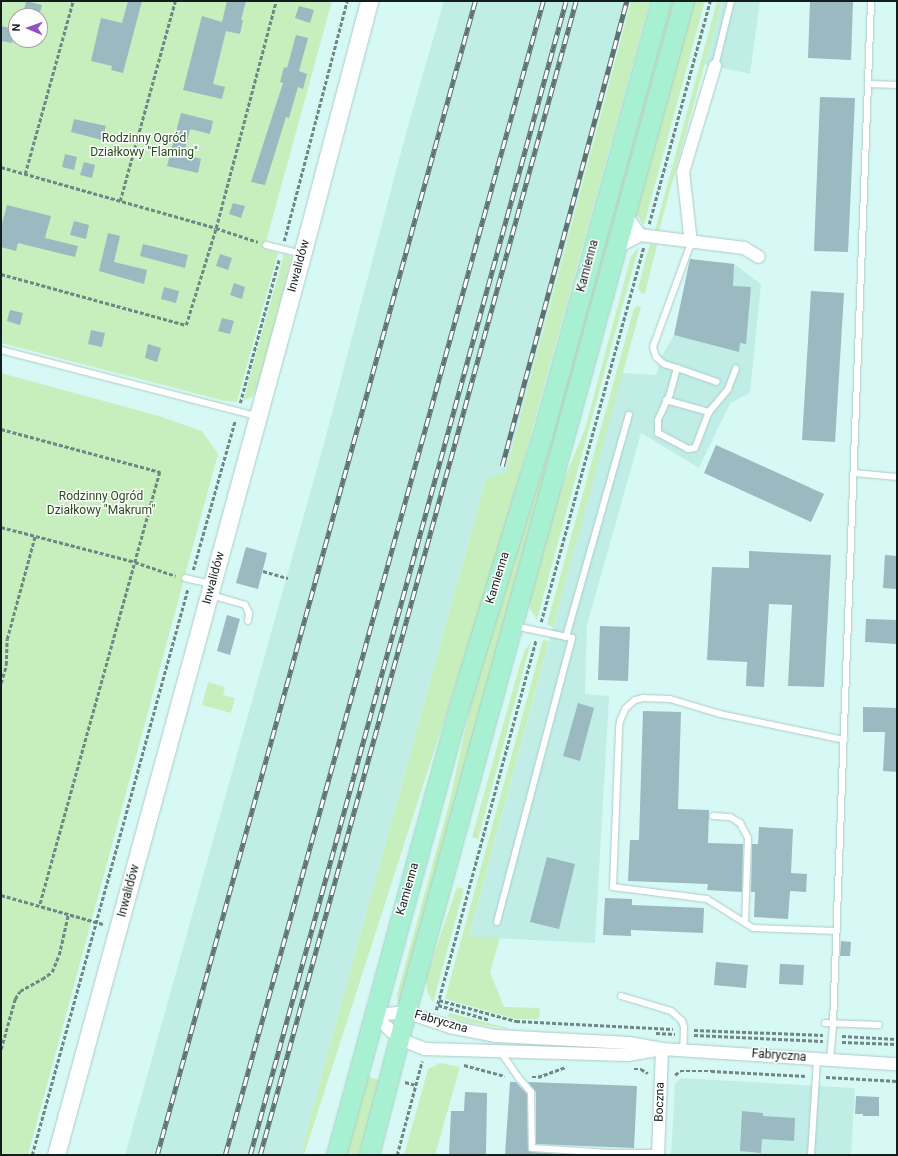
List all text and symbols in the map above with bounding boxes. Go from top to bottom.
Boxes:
north arrow [8,8,48,48]
text: N [10,23,23,32]
park label: Rodzinny Ogród Działkowy "Flaming" [90,132,198,160]
street label: Inwalidów [285,238,313,294]
street label: Kamienna [574,238,602,294]
park label: Rodzinny Ogród Działkowy "Makrum" [47,490,155,518]
street label: Inwalidów [200,550,228,606]
street label: Kamienna [483,550,513,606]
street label: Kamienna [394,861,422,917]
street label: Inwalidów [115,863,143,919]
street label: Fabryczna [413,1008,469,1036]
street label: Fabryczna [751,1047,807,1065]
street label: Boczna [652,1082,668,1122]

